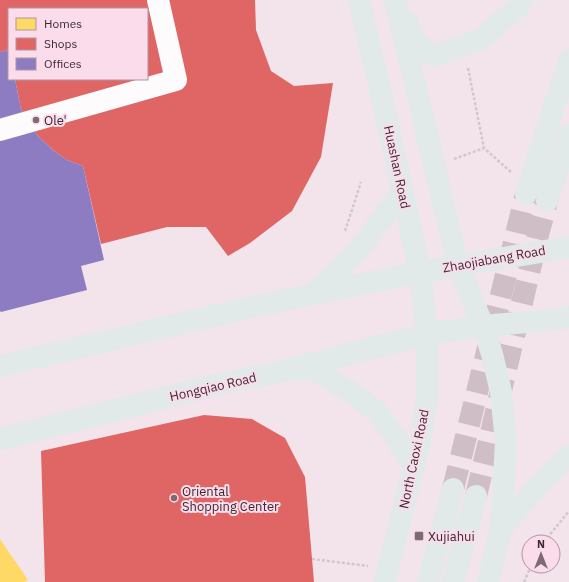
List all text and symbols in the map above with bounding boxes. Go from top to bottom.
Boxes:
legend [8,8,148,80]
text: Homes [44,16,82,31]
text: Shops [44,36,77,51]
text: Offices [44,56,82,71]
place label: Ole' [44,112,67,129]
marker: Ole' [31,115,41,125]
street label: Huashan Road [380,124,414,210]
street label: Zhaojiabang Road [441,242,547,276]
street label: Hongqiao Road [168,369,258,405]
street label: North Caoxi Road [395,408,433,510]
place label: Oriental Shopping Center [182,483,279,515]
marker: Oriental Shopping Center [169,493,179,503]
place label: Xujiahui [428,528,475,545]
marker: Xujiahui [413,530,425,542]
north arrow [521,534,561,574]
text: N [537,537,545,551]

